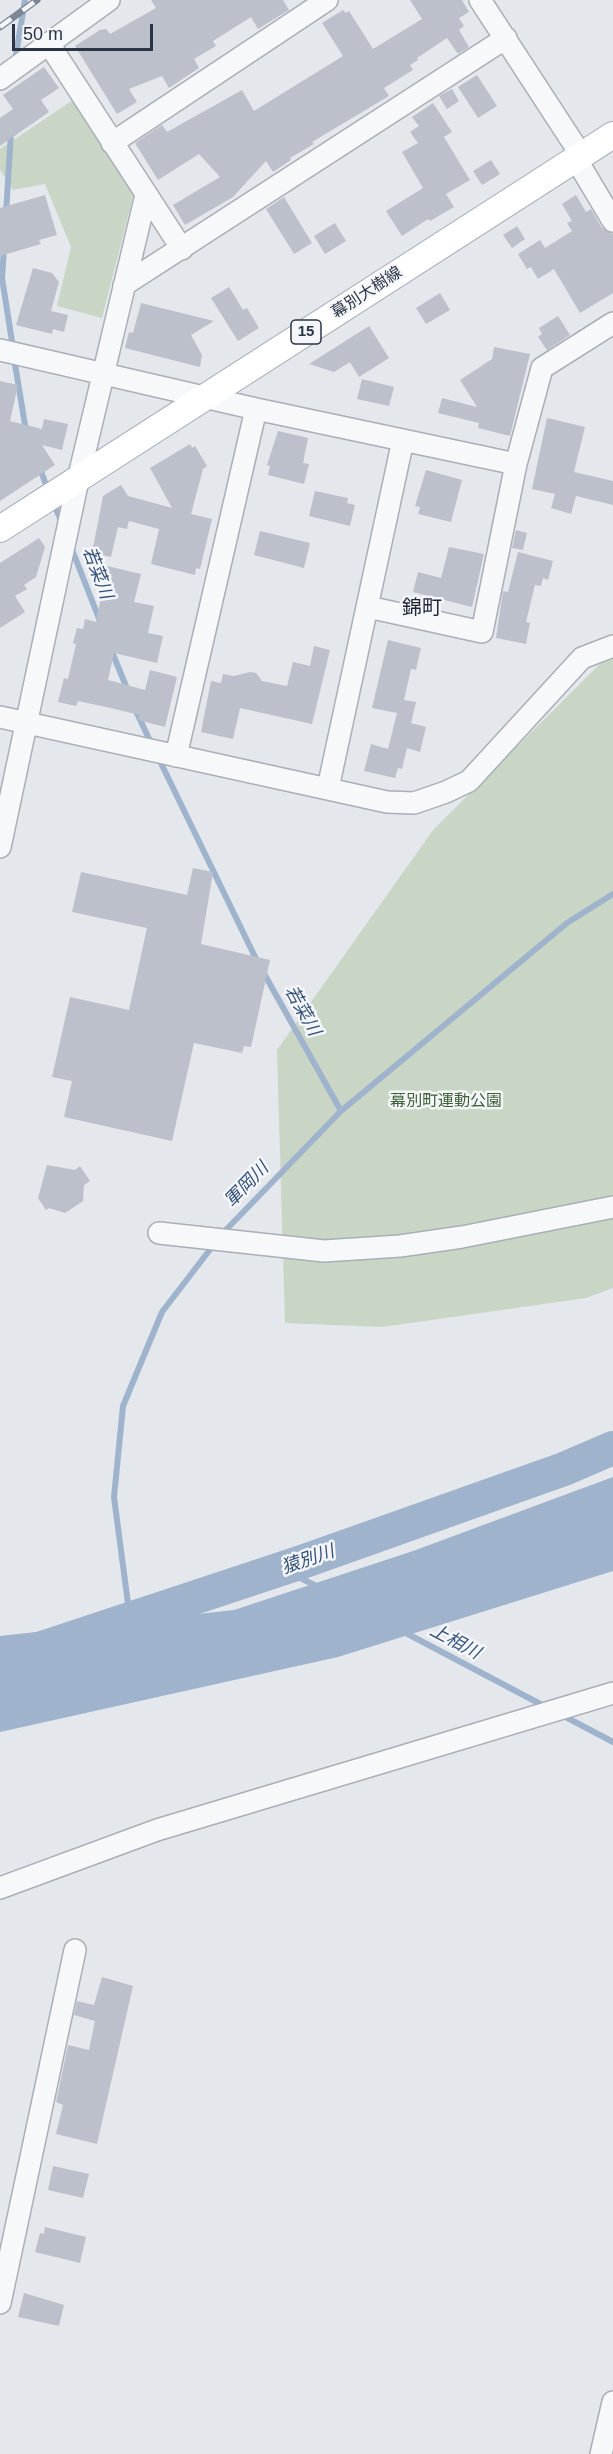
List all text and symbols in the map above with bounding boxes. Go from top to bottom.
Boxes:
scale bar [15,12,156,50]
text: 50 m [23,24,63,44]
street label: 幕別大樹線 [328,263,406,323]
road number: 15 [291,320,321,344]
water label: 若菜川 [77,544,117,602]
district label: 錦町 [402,596,442,620]
water label: 若菜川 [279,982,325,1040]
park label: 幕別町運動公園 [390,1092,502,1112]
water label: 軍岡川 [220,1158,274,1212]
water label: 猿別川 [279,1541,337,1579]
water label: 上相川 [426,1620,484,1664]

